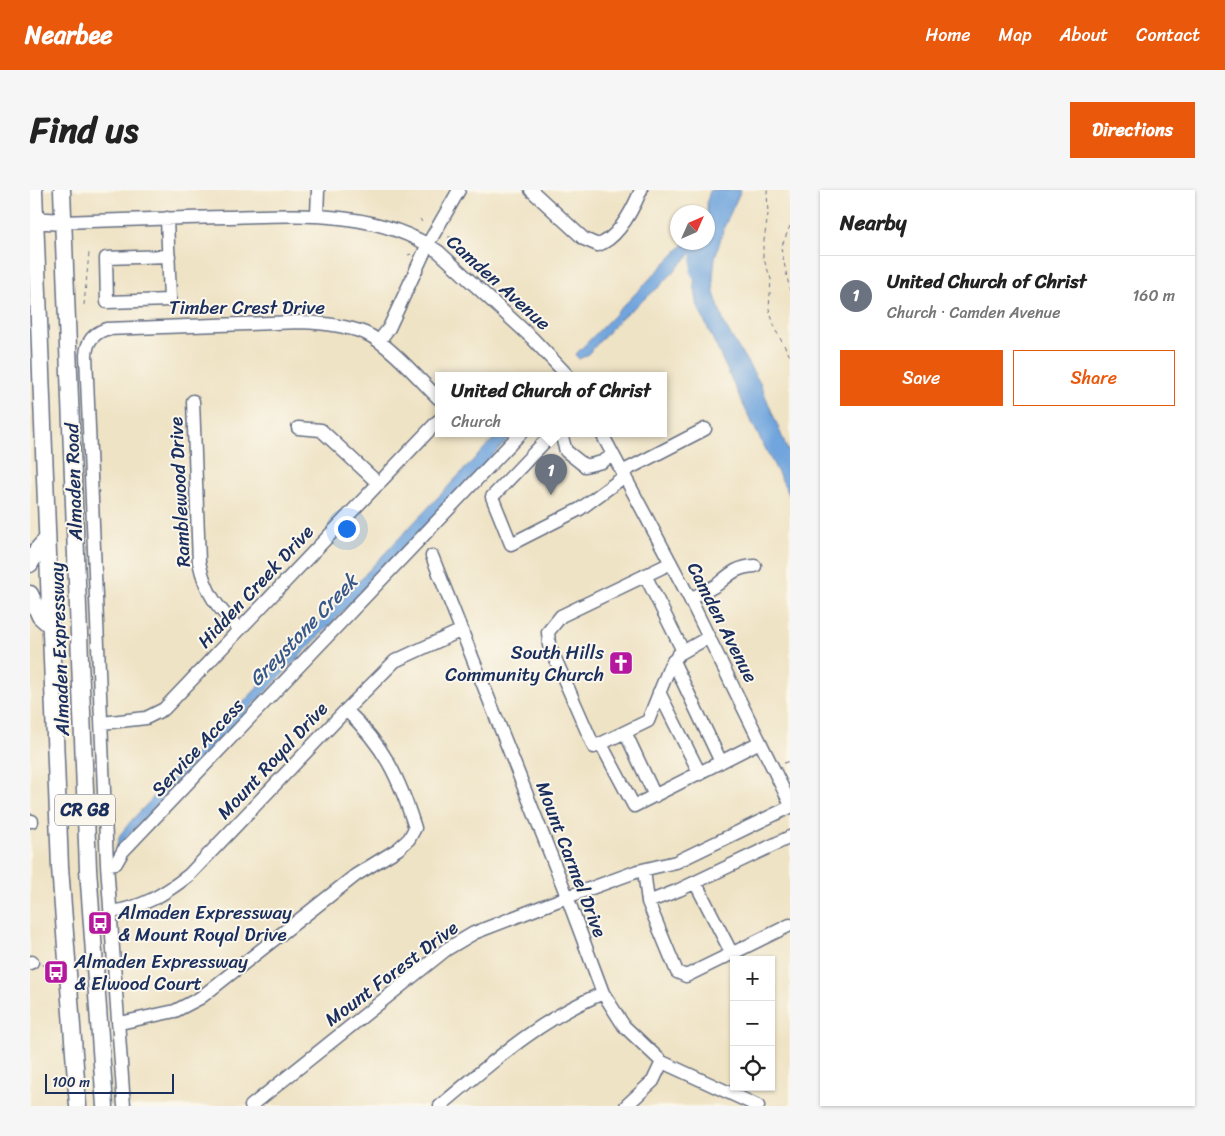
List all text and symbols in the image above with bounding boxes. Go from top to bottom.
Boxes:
text: Nearbee [25,14,113,56]
text: Home [926,19,971,51]
text: Map [999,19,1032,51]
text: About [1060,19,1108,51]
text: Contact [1136,19,1200,51]
text: Find us [30,99,138,161]
button: Directions [1070,102,1195,158]
text: Nearby [840,204,906,242]
north arrow [670,205,715,250]
street label: Camden Avenue [439,226,559,339]
text: United Church of Christ [887,265,1086,298]
text: 1 [853,281,859,310]
text: 160 m [1132,281,1175,310]
street label: Timber Crest Drive [169,291,325,324]
text: Church · Camden Avenue [887,298,1060,327]
button: Save [840,350,1003,406]
button: Share [1013,350,1175,406]
popup [435,372,667,437]
text: United Church of Christ [451,374,651,407]
text: Church [451,407,501,436]
street label: Ramblewood Drive [159,416,200,568]
street label: Almaden Road [55,422,92,542]
pin: 1 [535,454,567,495]
your location [334,516,360,542]
street label: Hidden Creek Drive [189,517,322,656]
street label: Camden Avenue [678,556,767,689]
street label: Almaden Expressway [40,561,79,737]
water label: Greystone Creek [240,564,368,695]
place label: South Hills Community Church [445,636,604,691]
church icon: South Hills Community Church [608,650,634,676]
street label: Service Access [143,690,252,804]
street label: Mount Royal Drive [209,694,336,827]
street label: Mount Carmel Drive [527,776,617,942]
road number: CR G8 [55,794,115,826]
place label: Almaden Expressway & Mount Royal Drive [117,896,292,951]
bus stop icon: Almaden Expressway & Mount Royal Drive [87,910,113,936]
street label: Mount Forest Drive [317,912,465,1035]
place label: Almaden Expressway & Elwood Court [73,945,248,1000]
map controls [730,956,775,1091]
button: + [730,956,775,1001]
bus stop icon: Almaden Expressway & Elwood Court [43,959,69,985]
button: − [730,1001,775,1046]
button: locate [730,1046,775,1091]
text: 100 m [52,1070,90,1095]
scale bar [45,1071,174,1094]

